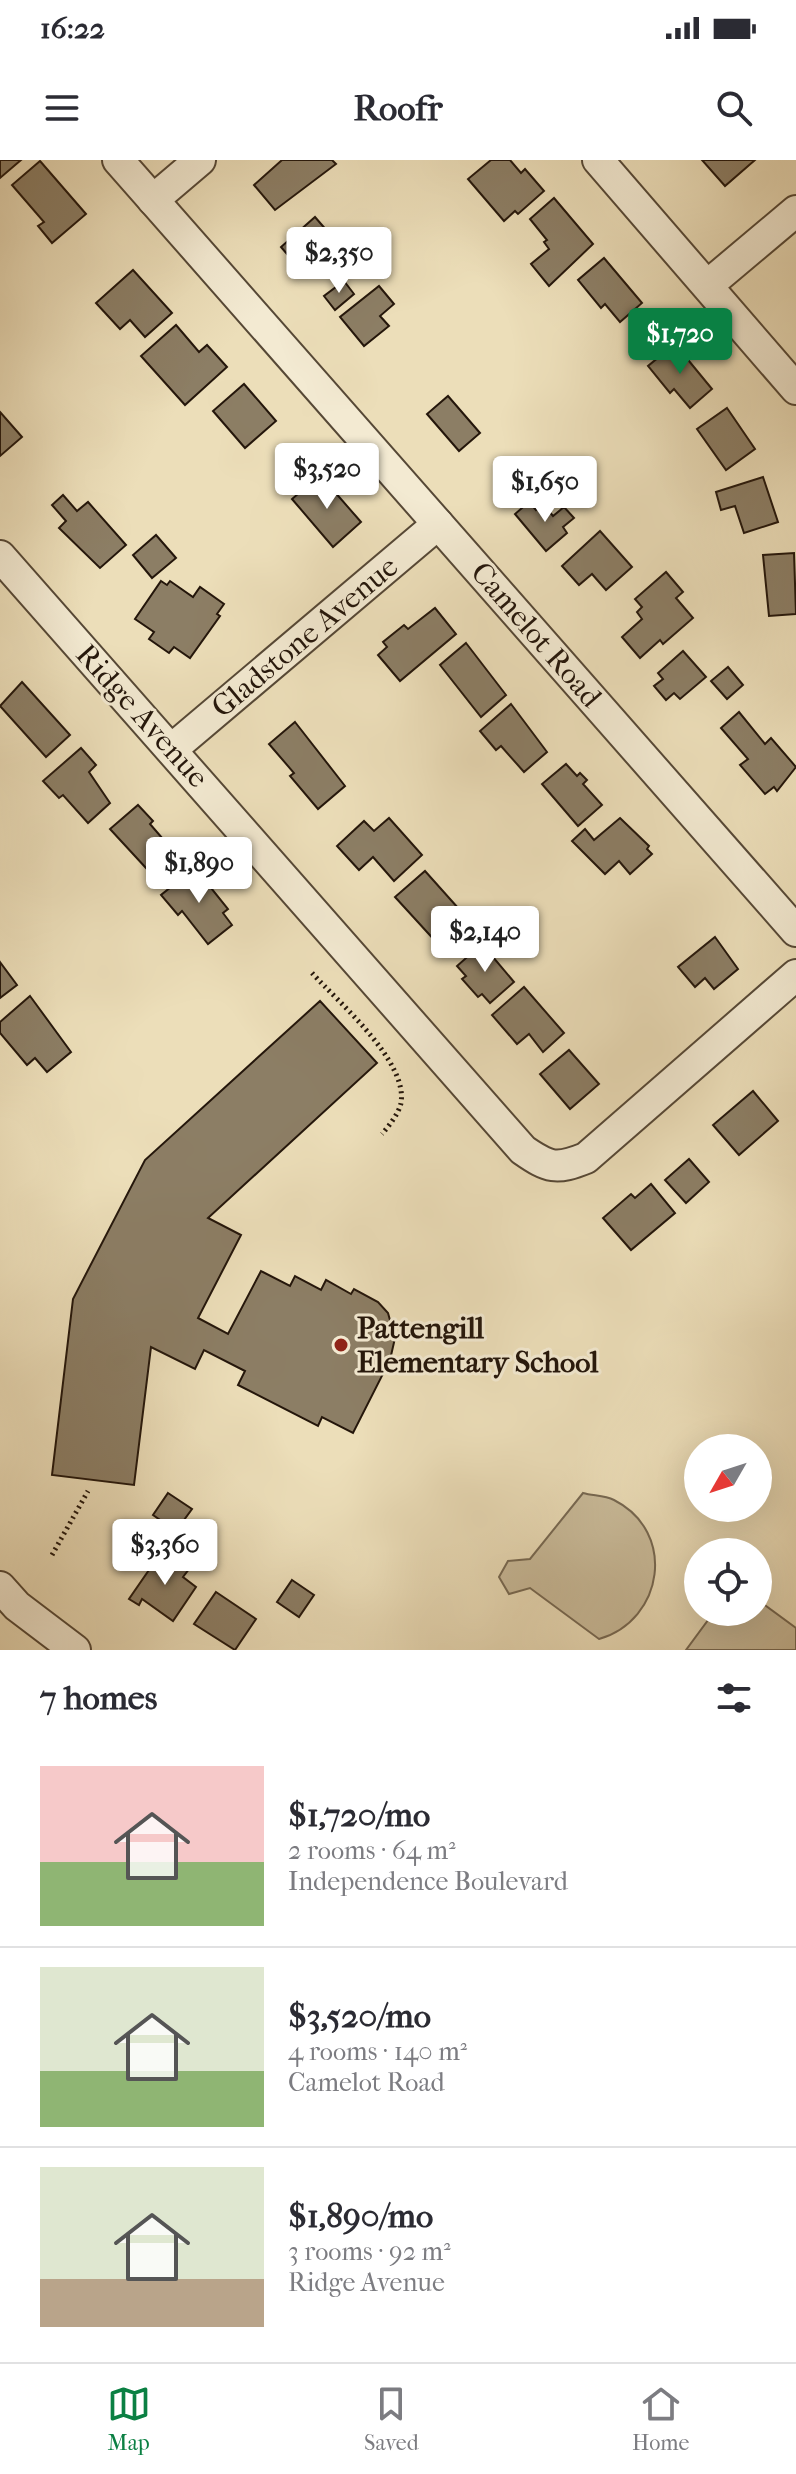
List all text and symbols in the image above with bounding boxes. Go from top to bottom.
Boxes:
text: 16:22 [40,11,105,46]
icon: menu [40,86,84,130]
icon: search [712,86,756,130]
text: Roofr [353,87,443,129]
pin: $2,350 [274,227,404,295]
text: $2,350 [304,237,374,268]
pin: $1,720 [615,308,745,376]
text: $1,720 [646,318,714,349]
pin: $3,520 [262,443,392,511]
text: $3,520 [293,453,361,484]
pin: $1,650 [480,456,610,524]
text: $1,650 [511,466,579,497]
street label: Gladstone Avenue [205,549,405,725]
street label: Camelot Road [464,555,609,715]
street label: Ridge Avenue [68,637,216,795]
pin: $1,890 [134,837,264,905]
text: $1,890 [164,847,234,878]
pin: $2,140 [420,906,550,974]
text: $2,140 [449,916,521,947]
place label: Pattengill Elementary School [357,1311,599,1380]
marker: Pattengill Elementary School [332,1336,350,1354]
north arrow [684,1434,772,1522]
map controls [684,1434,772,1626]
pin: $3,360 [100,1519,230,1587]
text: $3,360 [130,1529,200,1560]
button: locate [684,1538,772,1626]
icon: filters [712,1676,756,1720]
text: 7 homes [40,1678,157,1718]
text: $1,720/mo [288,1795,430,1835]
icon: home [104,1798,200,1894]
text: 2 rooms · 64 m² [288,1835,456,1866]
text: Independence Boulevard [288,1866,568,1897]
text: $3,520/mo [288,1996,431,2036]
icon: home [104,1999,200,2095]
text: 4 rooms · 140 m² [288,2036,467,2067]
text: Camelot Road [288,2067,445,2098]
text: $1,890/mo [288,2196,433,2236]
icon: home [104,2199,200,2295]
text: 3 rooms · 92 m² [288,2236,451,2267]
text: Ridge Avenue [288,2267,445,2298]
tab: Map [107,2382,151,2456]
tab: Saved [364,2382,419,2456]
tab: Home [632,2382,689,2456]

